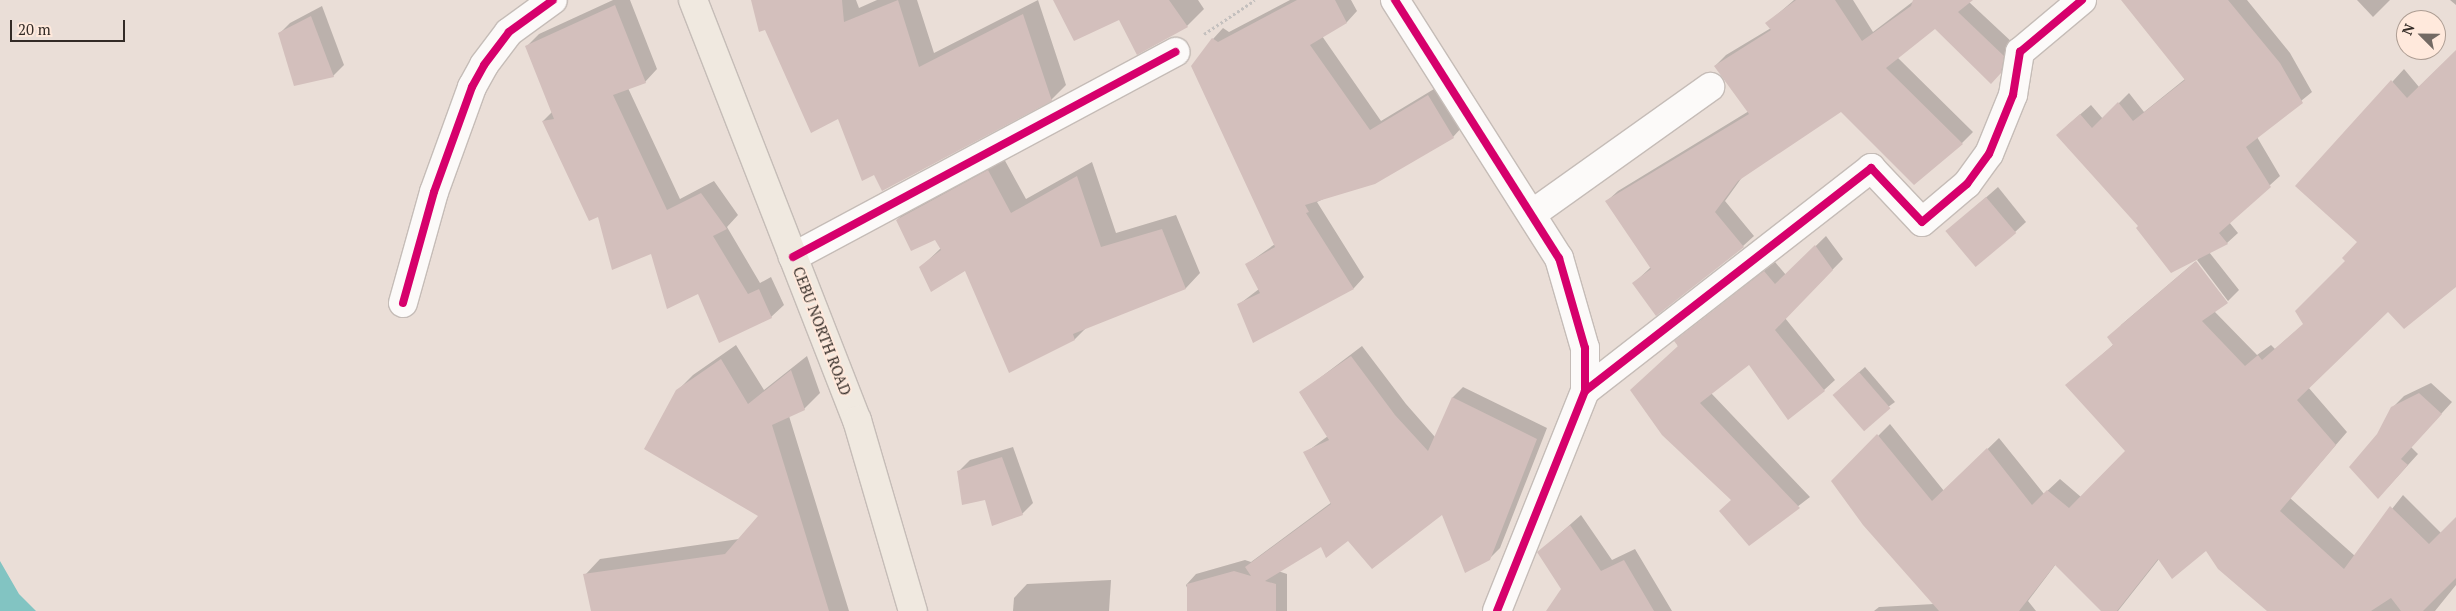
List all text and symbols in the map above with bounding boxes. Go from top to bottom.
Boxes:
scale bar [12,10,128,42]
north arrow [2396,10,2446,60]
text: 20 m [18,19,51,39]
text: N [2397,21,2418,38]
street label: CEBU NORTH ROAD [789,264,855,398]

